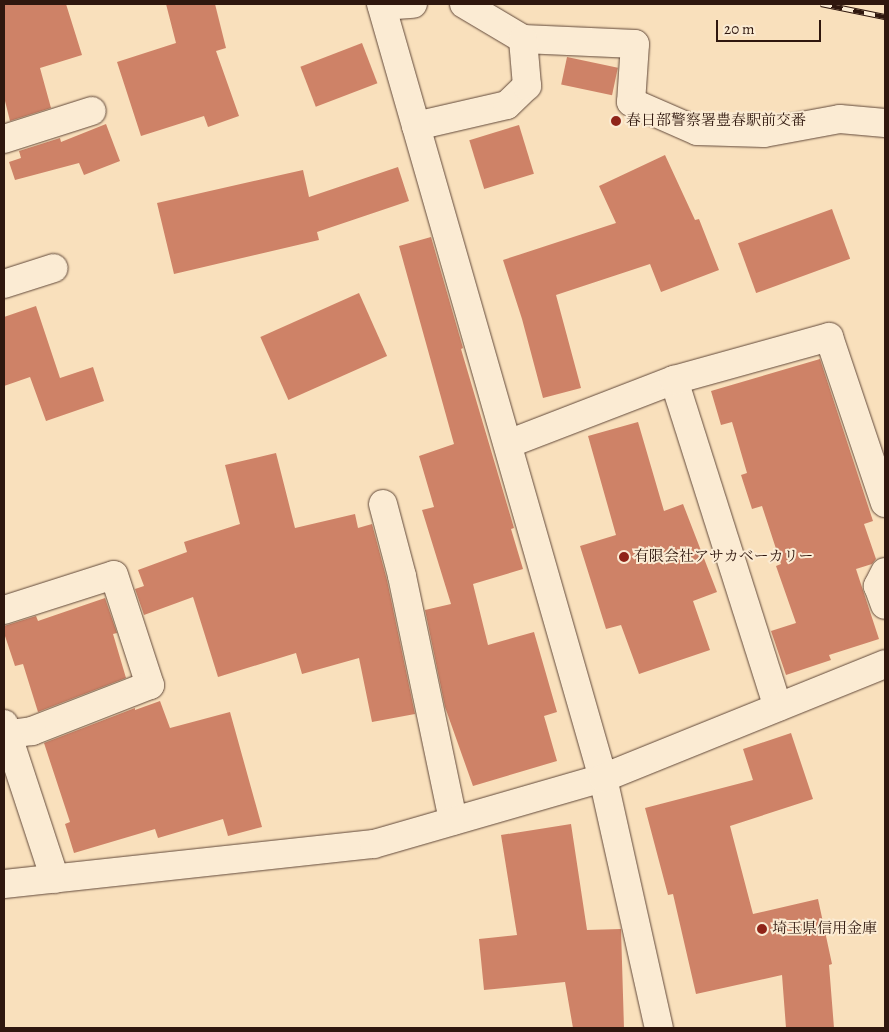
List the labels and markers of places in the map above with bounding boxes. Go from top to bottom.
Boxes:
place label: 春日部警察署豊春駅前交番 [626,112,806,130]
marker: 春日部警察署豊春駅前交番 [610,115,622,127]
place label: 有限会社アサカベーカリー [634,548,814,566]
marker: 有限会社アサカベーカリー [618,551,630,563]
place label: 埼玉県信用金庫 [772,920,877,938]
marker: 埼玉県信用金庫 [756,923,768,935]

